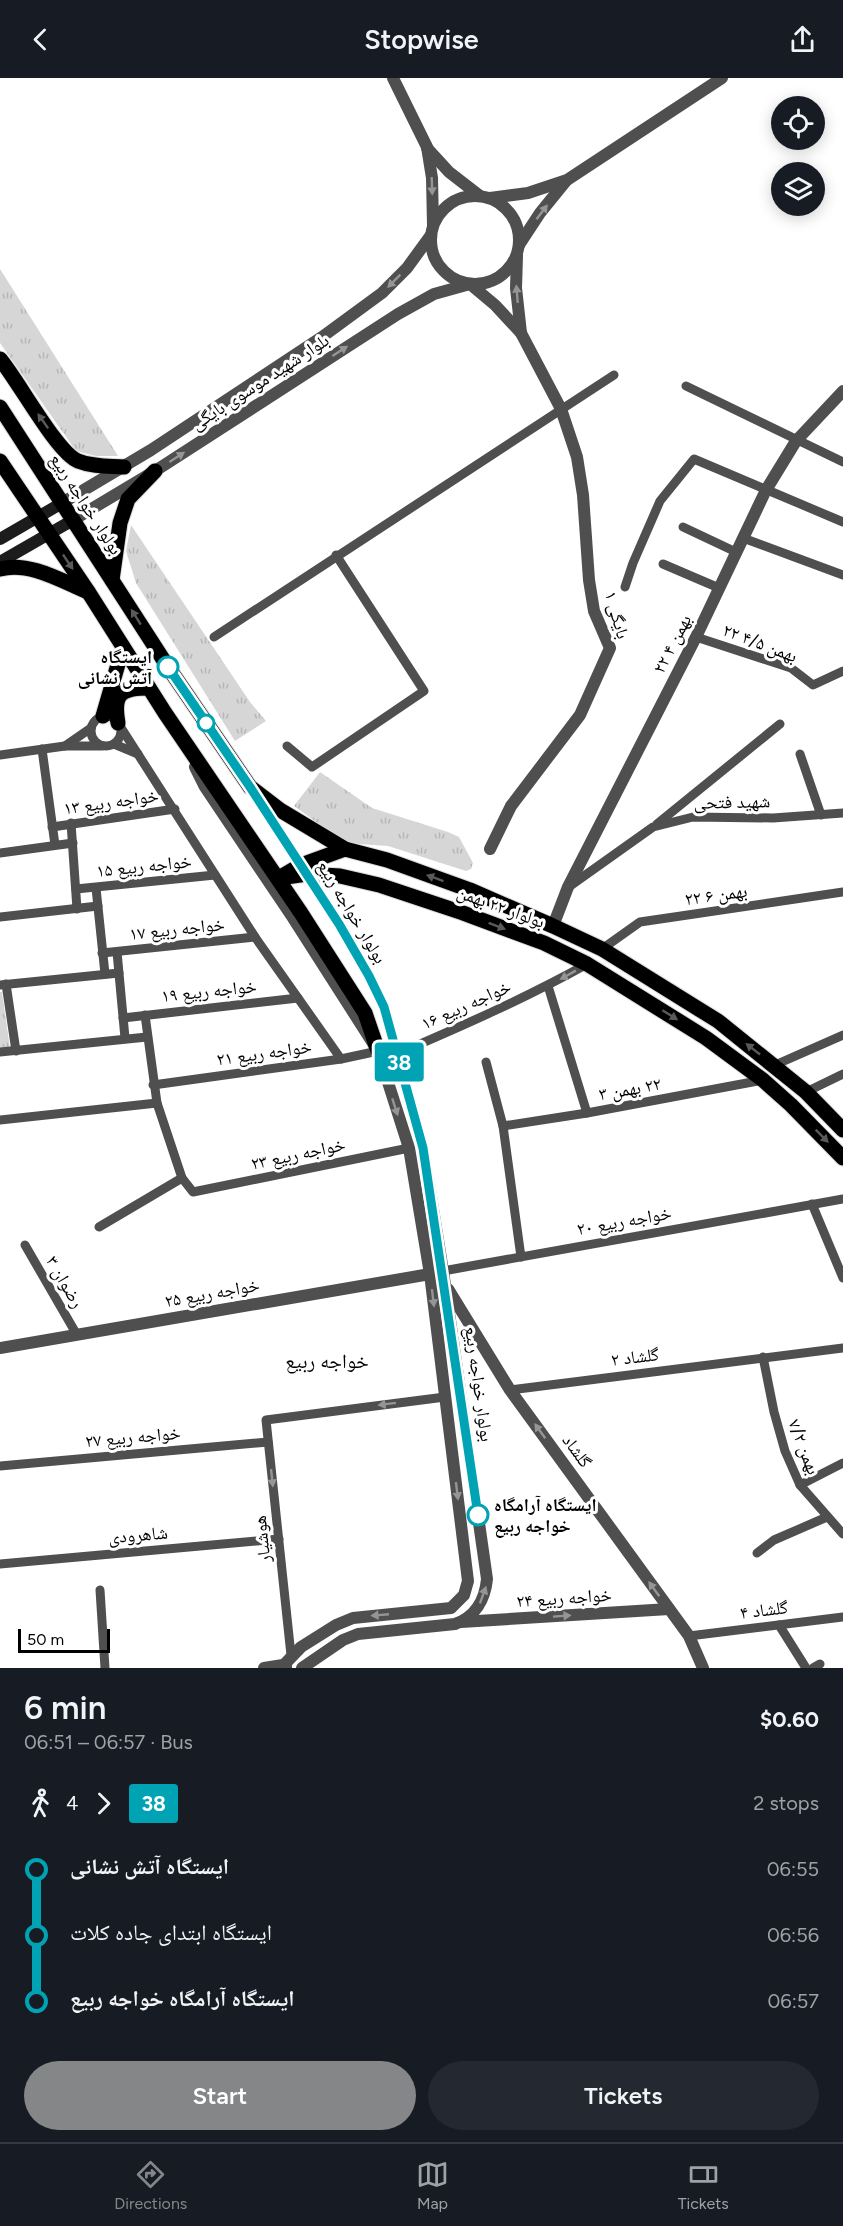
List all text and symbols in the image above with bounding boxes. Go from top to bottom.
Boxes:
icon: back [24,23,57,56]
text: Stopwise [364,23,479,56]
icon: share [786,23,819,56]
map controls [771,96,825,216]
button: locate [771,96,825,150]
button: layers [771,162,825,216]
one-way arrow [428,177,437,196]
one-way arrow [536,204,548,220]
one-way arrow [388,273,402,287]
one-way arrow [512,284,522,303]
street label: بلوار شهید موسوی بایگی [187,329,333,435]
one-way arrow [332,345,348,357]
one-way arrow [38,413,49,429]
street label: بولوار خواجه ربیع [44,449,127,559]
one-way arrow [169,451,185,462]
one-way arrow [62,553,74,569]
street label: بایگی ۱ [600,588,634,642]
one-way arrow [130,608,141,625]
street label: ۲۲ بهمن ۴ [648,611,696,677]
street label: ۲۲ بهمن ۴/۵ [720,619,800,667]
place label: ایستگاه آتش نشانی [78,646,152,689]
marker: ایستگاه آتش نشانی [157,656,179,678]
unlabelled marker [197,714,215,732]
street label: خواجه ربیع ۱۳ [62,784,160,821]
street label: شهید فتحی [694,790,770,814]
street label: خواجه ربیع ۱۵ [95,850,193,883]
street label: بولوار خواجه ربیع [312,856,391,968]
one-way arrow [426,872,444,882]
street label: ۲۲ بهمن ۶ [683,880,749,910]
street label: بولوار ۲۲ بهمن [454,881,548,933]
street label: خواجه ربیع ۱۷ [128,913,226,946]
one-way arrow [488,922,506,931]
one-way arrow [559,970,576,980]
street label: خواجه ربیع ۱۹ [160,975,258,1008]
street label: خواجه ربیع ۱۶ [418,975,515,1035]
one-way arrow [661,1010,678,1021]
street label: خواجه ربیع ۲۱ [215,1035,313,1072]
line badge: 38 [372,1042,426,1082]
one-way arrow [746,1043,761,1055]
text: 38 [387,1050,411,1075]
street label: ٢٢ بهمن ۳ [597,1073,663,1105]
one-way arrow [391,1098,400,1116]
one-way arrow [814,1129,828,1143]
street label: خواجه ربیع ۲۳ [249,1133,347,1176]
street label: خواجه ربیع ۲۰ [575,1202,673,1241]
street label: رضوان ۳ [41,1252,89,1312]
street label: خواجه ربیع ۲۵ [163,1274,261,1313]
one-way arrow [428,1289,438,1308]
street label: بولوار خواجه ربیع [459,1325,498,1443]
street label: گلشاد ۲ [610,1343,661,1371]
district label: خواجه ربیع [285,1349,369,1374]
one-way arrow [378,1399,397,1409]
street label: بهمن ۷/۲ [783,1416,825,1478]
street label: خواجه ربیع ۲۷ [84,1422,182,1453]
one-way arrow [534,1424,546,1440]
street label: گلشاد [558,1430,597,1472]
one-way arrow [267,1468,277,1487]
one-way arrow [452,1482,462,1501]
place label: ایستگاه آرامگاه خواجه ربیع [494,1494,597,1538]
marker: ایستگاه آرامگاه خواجه ربیع [467,1504,489,1526]
street label: هوشیار [249,1514,276,1565]
street label: شاهرودی [107,1521,169,1549]
one-way arrow [648,1582,660,1598]
street label: خواجه ربیع ۲۴ [515,1584,613,1613]
one-way arrow [478,1586,488,1604]
street label: گلشاد ۴ [739,1596,790,1624]
one-way arrow [371,1610,390,1620]
one-way arrow [552,1611,571,1621]
scale bar [18,1626,110,1654]
text: 50 m [27,1630,64,1649]
text: 6 min [24,1688,106,1727]
text: $0.60 [760,1706,819,1733]
text: 06:51 – 06:57 · Bus [24,1730,193,1754]
icon: walk [24,1787,57,1820]
icon: forward [87,1787,120,1820]
text: 4 [66,1791,78,1815]
text: 38 [141,1791,166,1816]
text: 2 stops [753,1791,819,1815]
text: ایستگاه آتش نشانی [70,1853,229,1880]
text: 06:55 [767,1857,819,1881]
text: ایستگاه ابتدای جاده کلات [70,1919,272,1946]
text: 06:56 [767,1923,819,1947]
text: ایستگاه آرامگاه خواجه ربیع [70,1985,294,2012]
text: 06:57 [768,1989,819,2013]
button: Start [24,2061,416,2130]
button: Tickets [428,2061,819,2130]
tab: Directions [114,2158,187,2213]
tab: Map [416,2158,449,2213]
tab: Tickets [678,2158,729,2213]

